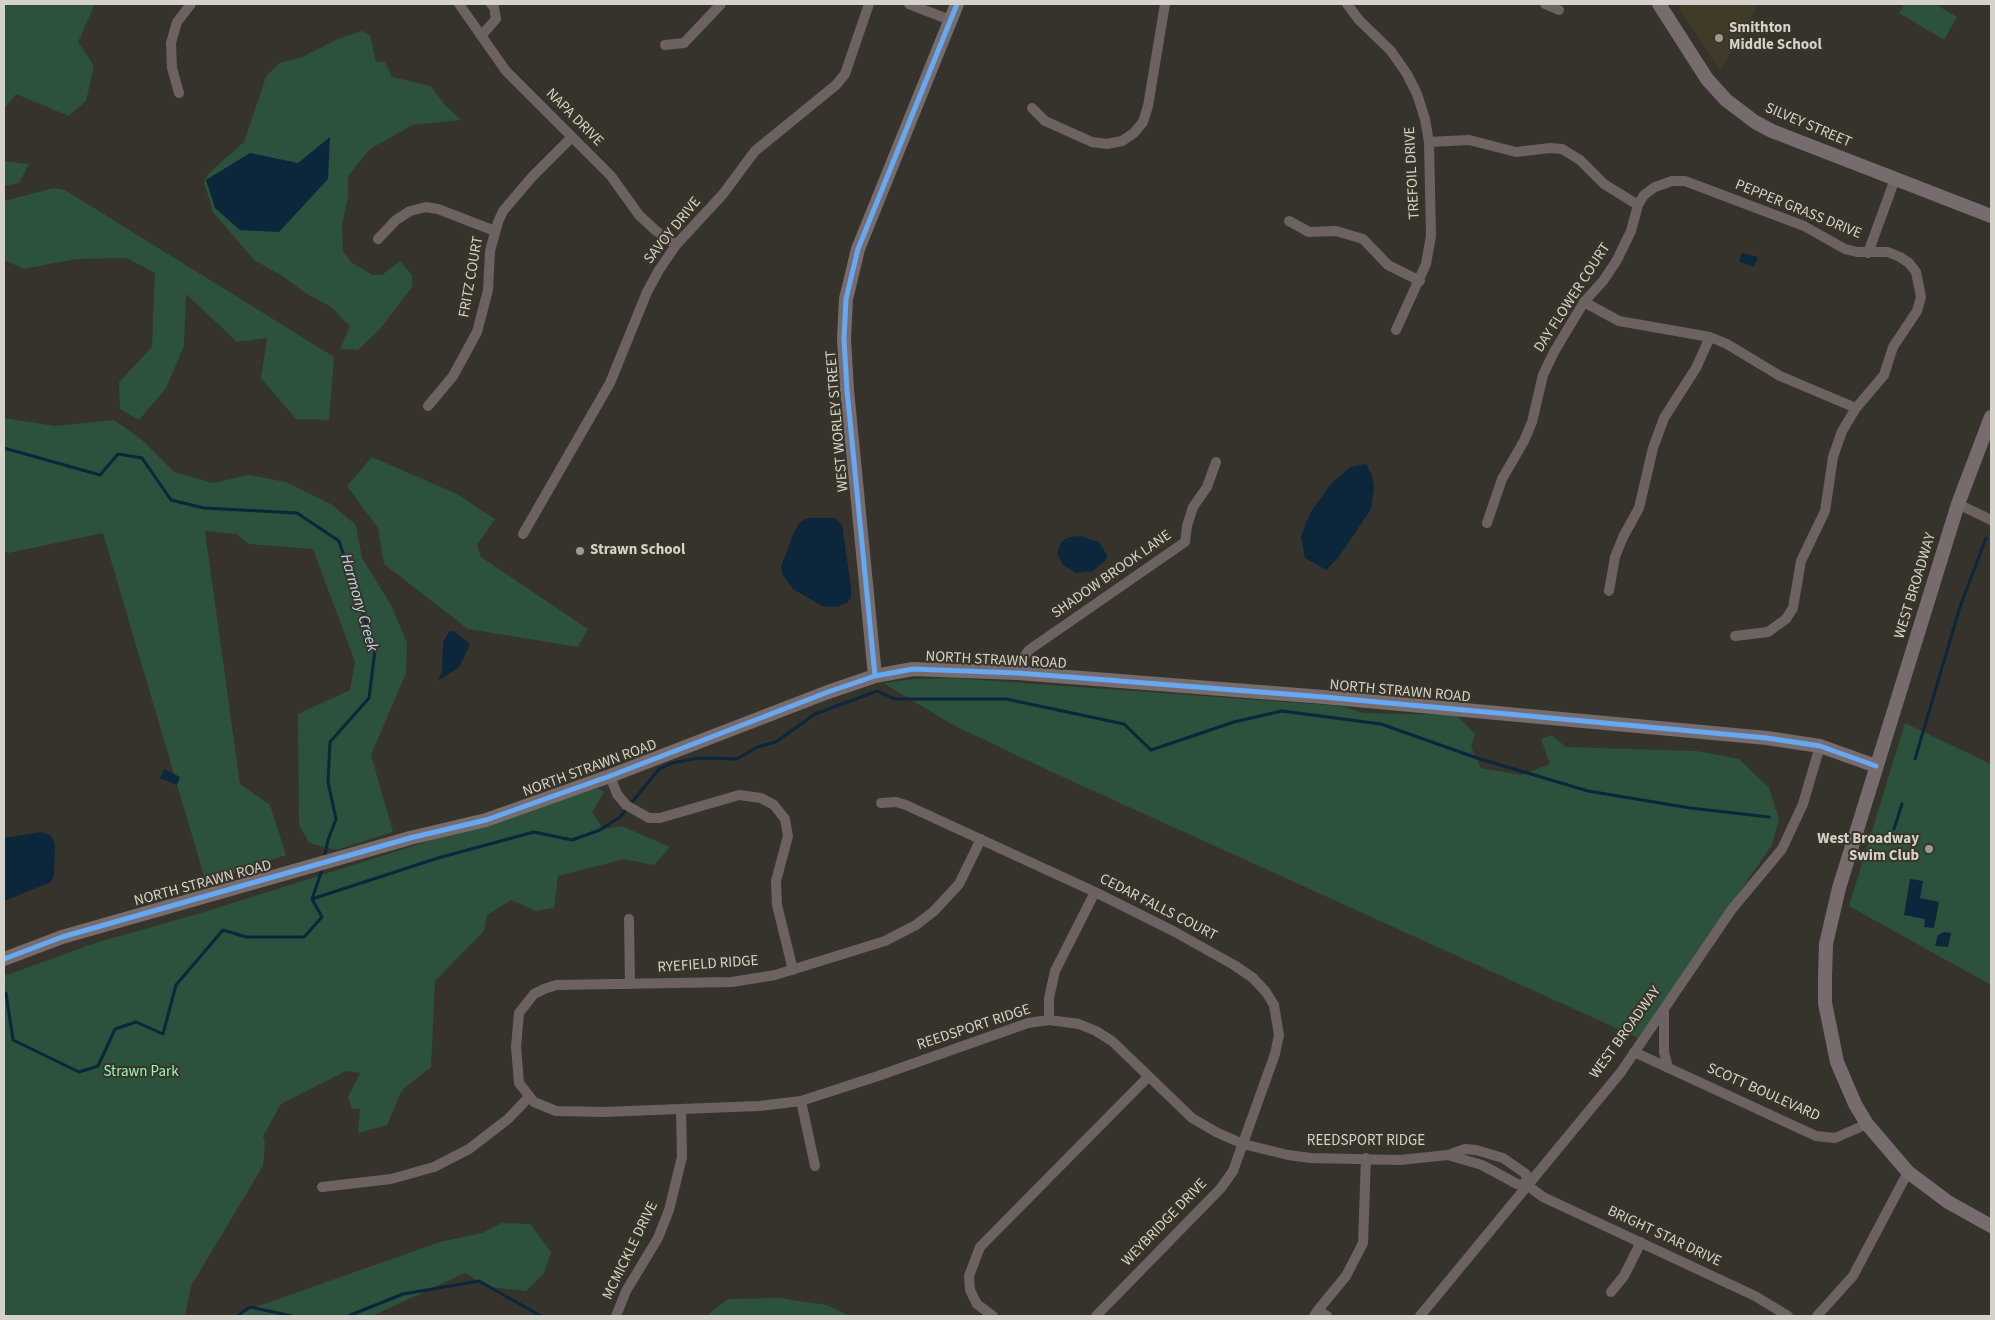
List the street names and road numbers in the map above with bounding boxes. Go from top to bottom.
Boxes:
street label: NAPA DRIVE [541,85,607,151]
street label: SILVEY STREET [1762,100,1854,152]
street label: TREFOIL DRIVE [1402,126,1424,220]
street label: PEPPER GRASS DRIVE [1732,176,1864,244]
street label: SAVOY DRIVE [641,194,705,268]
street label: FRITZ COURT [456,235,488,319]
street label: DAY FLOWER COURT [1531,240,1615,356]
street label: WEST WORLEY STREET [823,349,853,493]
street label: SHADOW BROOK LANE [1049,527,1175,623]
street label: WEST BROADWAY [1891,531,1941,641]
street label: NORTH STRAWN ROAD [925,648,1067,674]
street label: NORTH STRAWN ROAD [1329,677,1471,707]
street label: NORTH STRAWN ROAD [520,736,660,802]
street label: NORTH STRAWN ROAD [132,857,274,911]
street label: CEDAR FALLS COURT [1096,871,1220,945]
street label: RYEFIELD RIDGE [657,952,759,978]
street label: WEST BROADWAY [1586,983,1666,1083]
street label: REEDSPORT RIDGE [915,1001,1033,1055]
street label: SCOTT BOULEVARD [1704,1060,1822,1126]
street label: REEDSPORT RIDGE [1307,1133,1425,1151]
street label: WEYBRIDGE DRIVE [1119,1175,1211,1271]
street label: MCMICKLE DRIVE [599,1199,663,1303]
street label: BRIGHT STAR DRIVE [1604,1203,1724,1271]

